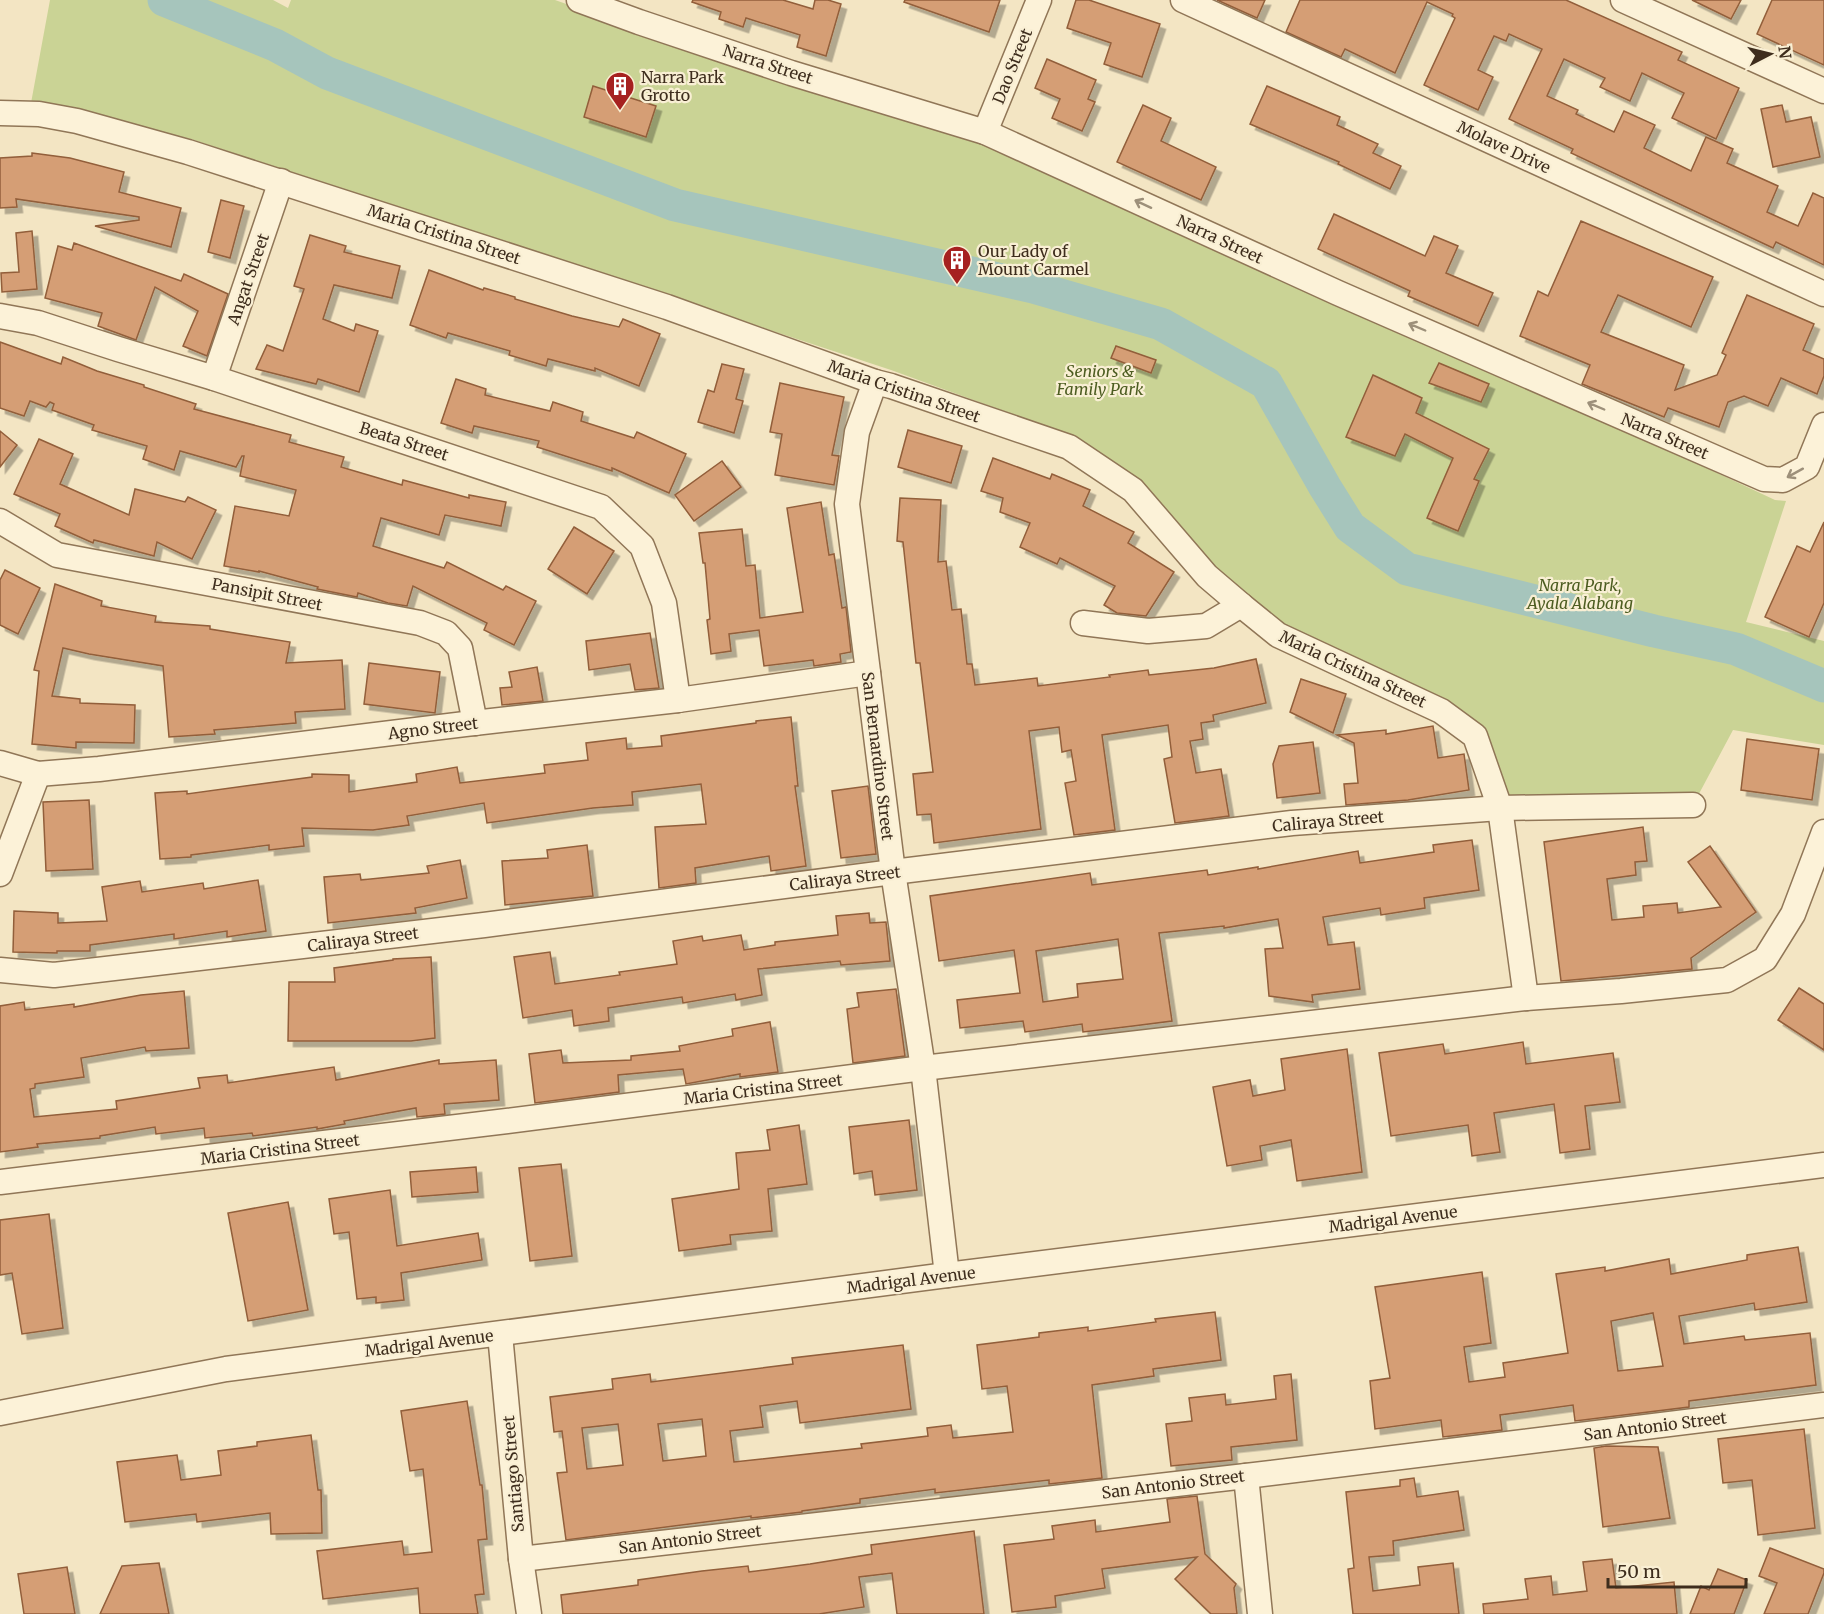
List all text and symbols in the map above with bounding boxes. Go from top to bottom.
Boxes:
north arrow [1740,24,1800,84]
street label: Dao Street [988,25,1036,107]
street label: Narra Street [721,40,816,88]
text: N [1774,45,1796,60]
place label: Narra Park Grotto [641,67,725,105]
building icon: Narra Park Grotto [604,70,636,112]
street label: Molave Drive [1454,117,1554,177]
one-way arrow [1135,198,1153,210]
street label: Maria Cristina Street [365,200,524,268]
street label: Narra Street [1174,210,1267,268]
street label: Angat Street [223,230,273,328]
place label: Our Lady of Mount Carmel [978,241,1089,279]
building icon: Our Lady of Mount Carmel [941,244,973,286]
one-way arrow [1408,321,1427,332]
street label: Maria Cristina Street [825,355,984,427]
park label: Seniors & Family Park [1056,361,1144,399]
one-way arrow [1587,400,1605,411]
street label: Narra Street [1618,409,1712,464]
street label: Beata Street [357,417,452,465]
one-way arrow [1787,467,1804,479]
street label: Pansipit Street [210,573,325,615]
park label: Narra Park, Ayala Alabang [1525,575,1633,613]
street label: Maria Cristina Street [1276,626,1430,712]
street label: San Bernardino Street [858,671,898,842]
street label: Agno Street [386,712,480,744]
street label: Caliraya Street [1271,806,1385,836]
street label: Caliraya Street [788,861,903,895]
street label: Caliraya Street [306,922,421,956]
street label: Maria Cristina Street [682,1069,844,1109]
street label: Maria Cristina Street [199,1129,361,1169]
street label: Madrigal Avenue [1327,1201,1459,1237]
street label: Madrigal Avenue [845,1262,977,1298]
street label: Madrigal Avenue [363,1325,495,1361]
street label: San Antonio Street [1582,1407,1729,1445]
street label: Santiago Street [498,1414,528,1533]
street label: San Antonio Street [1100,1465,1247,1503]
street label: San Antonio Street [617,1520,764,1558]
scale bar [1608,1551,1746,1589]
text: 50 m [1617,1560,1661,1583]

